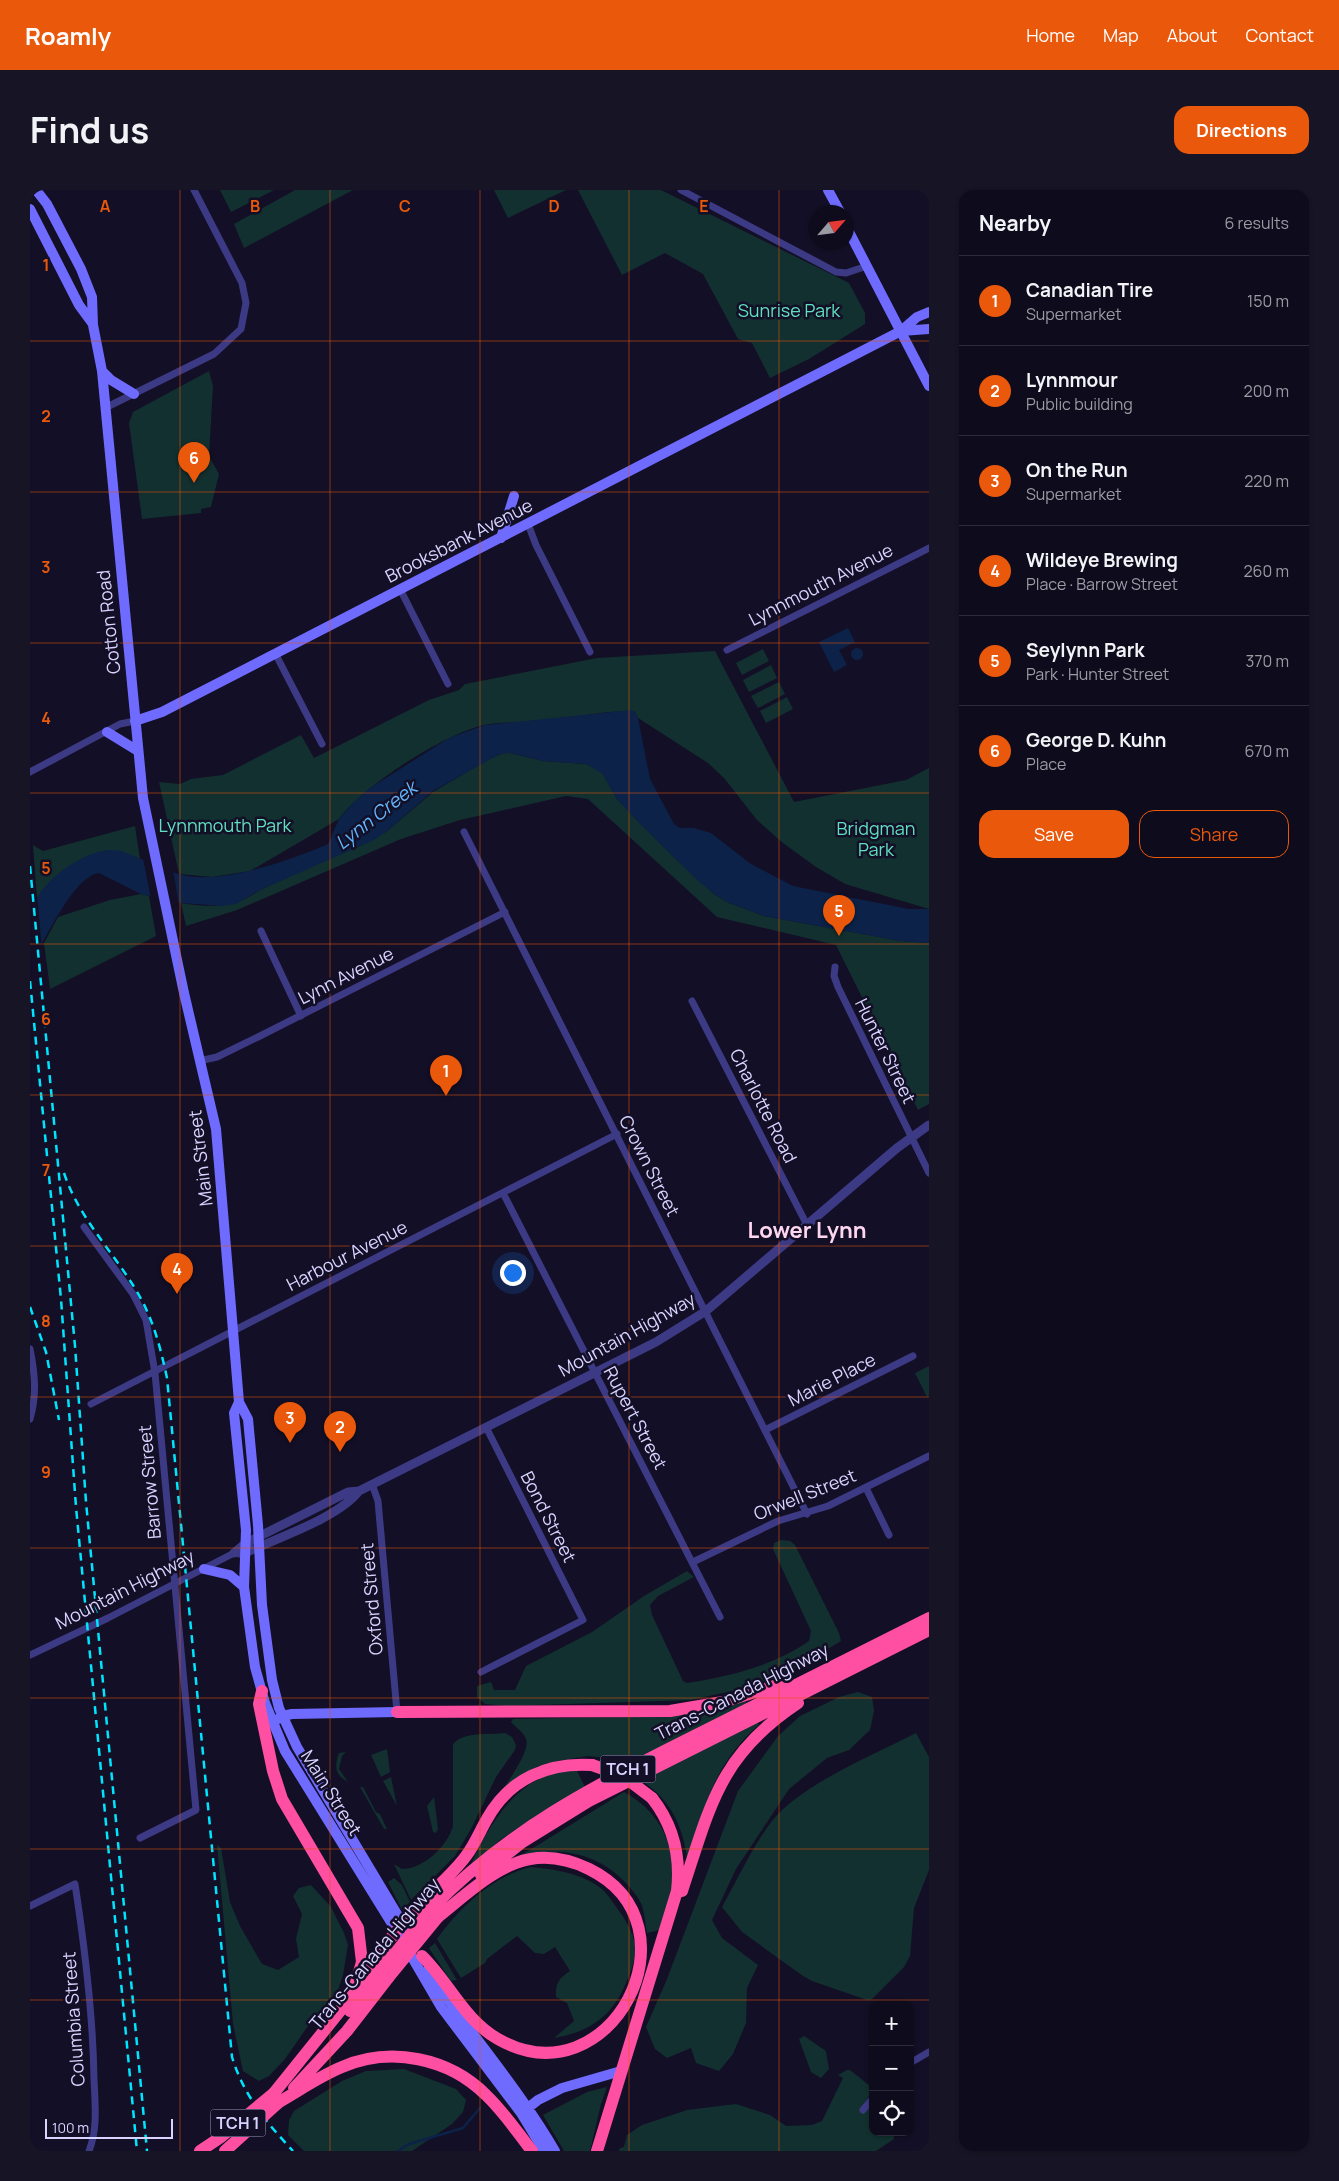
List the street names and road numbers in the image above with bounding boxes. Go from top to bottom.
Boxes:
street label: Brooksbank Avenue [381,493,536,588]
street label: Lynnmouth Avenue [744,537,897,631]
street label: Cotton Road [91,569,125,675]
street label: Lynn Avenue [294,941,398,1010]
street label: Hunter Street [850,994,922,1107]
street label: Charlotte Road [725,1044,803,1167]
street label: Main Street [182,1109,218,1207]
street label: Crown Street [614,1111,686,1220]
street label: Harbour Avenue [282,1214,411,1296]
street label: Mountain Highway [554,1286,700,1382]
street label: Marie Place [784,1347,879,1411]
street label: Rupert Street [599,1362,673,1473]
street label: Barrow Street [132,1424,166,1540]
street label: Orwell Street [750,1463,859,1525]
street label: Bond Street [516,1467,582,1566]
street label: Oxford Street [354,1542,388,1656]
street label: Mountain Highway [51,1543,199,1635]
street label: Trans-Canada Highway [651,1637,833,1745]
street label: Main Street [296,1745,368,1840]
road number: TCH 1 [600,1756,656,1782]
street label: Trans-Canada Highway [303,1872,445,2034]
street label: Columbia Street [56,1951,90,2087]
road number: TCH 1 [210,2110,266,2136]

